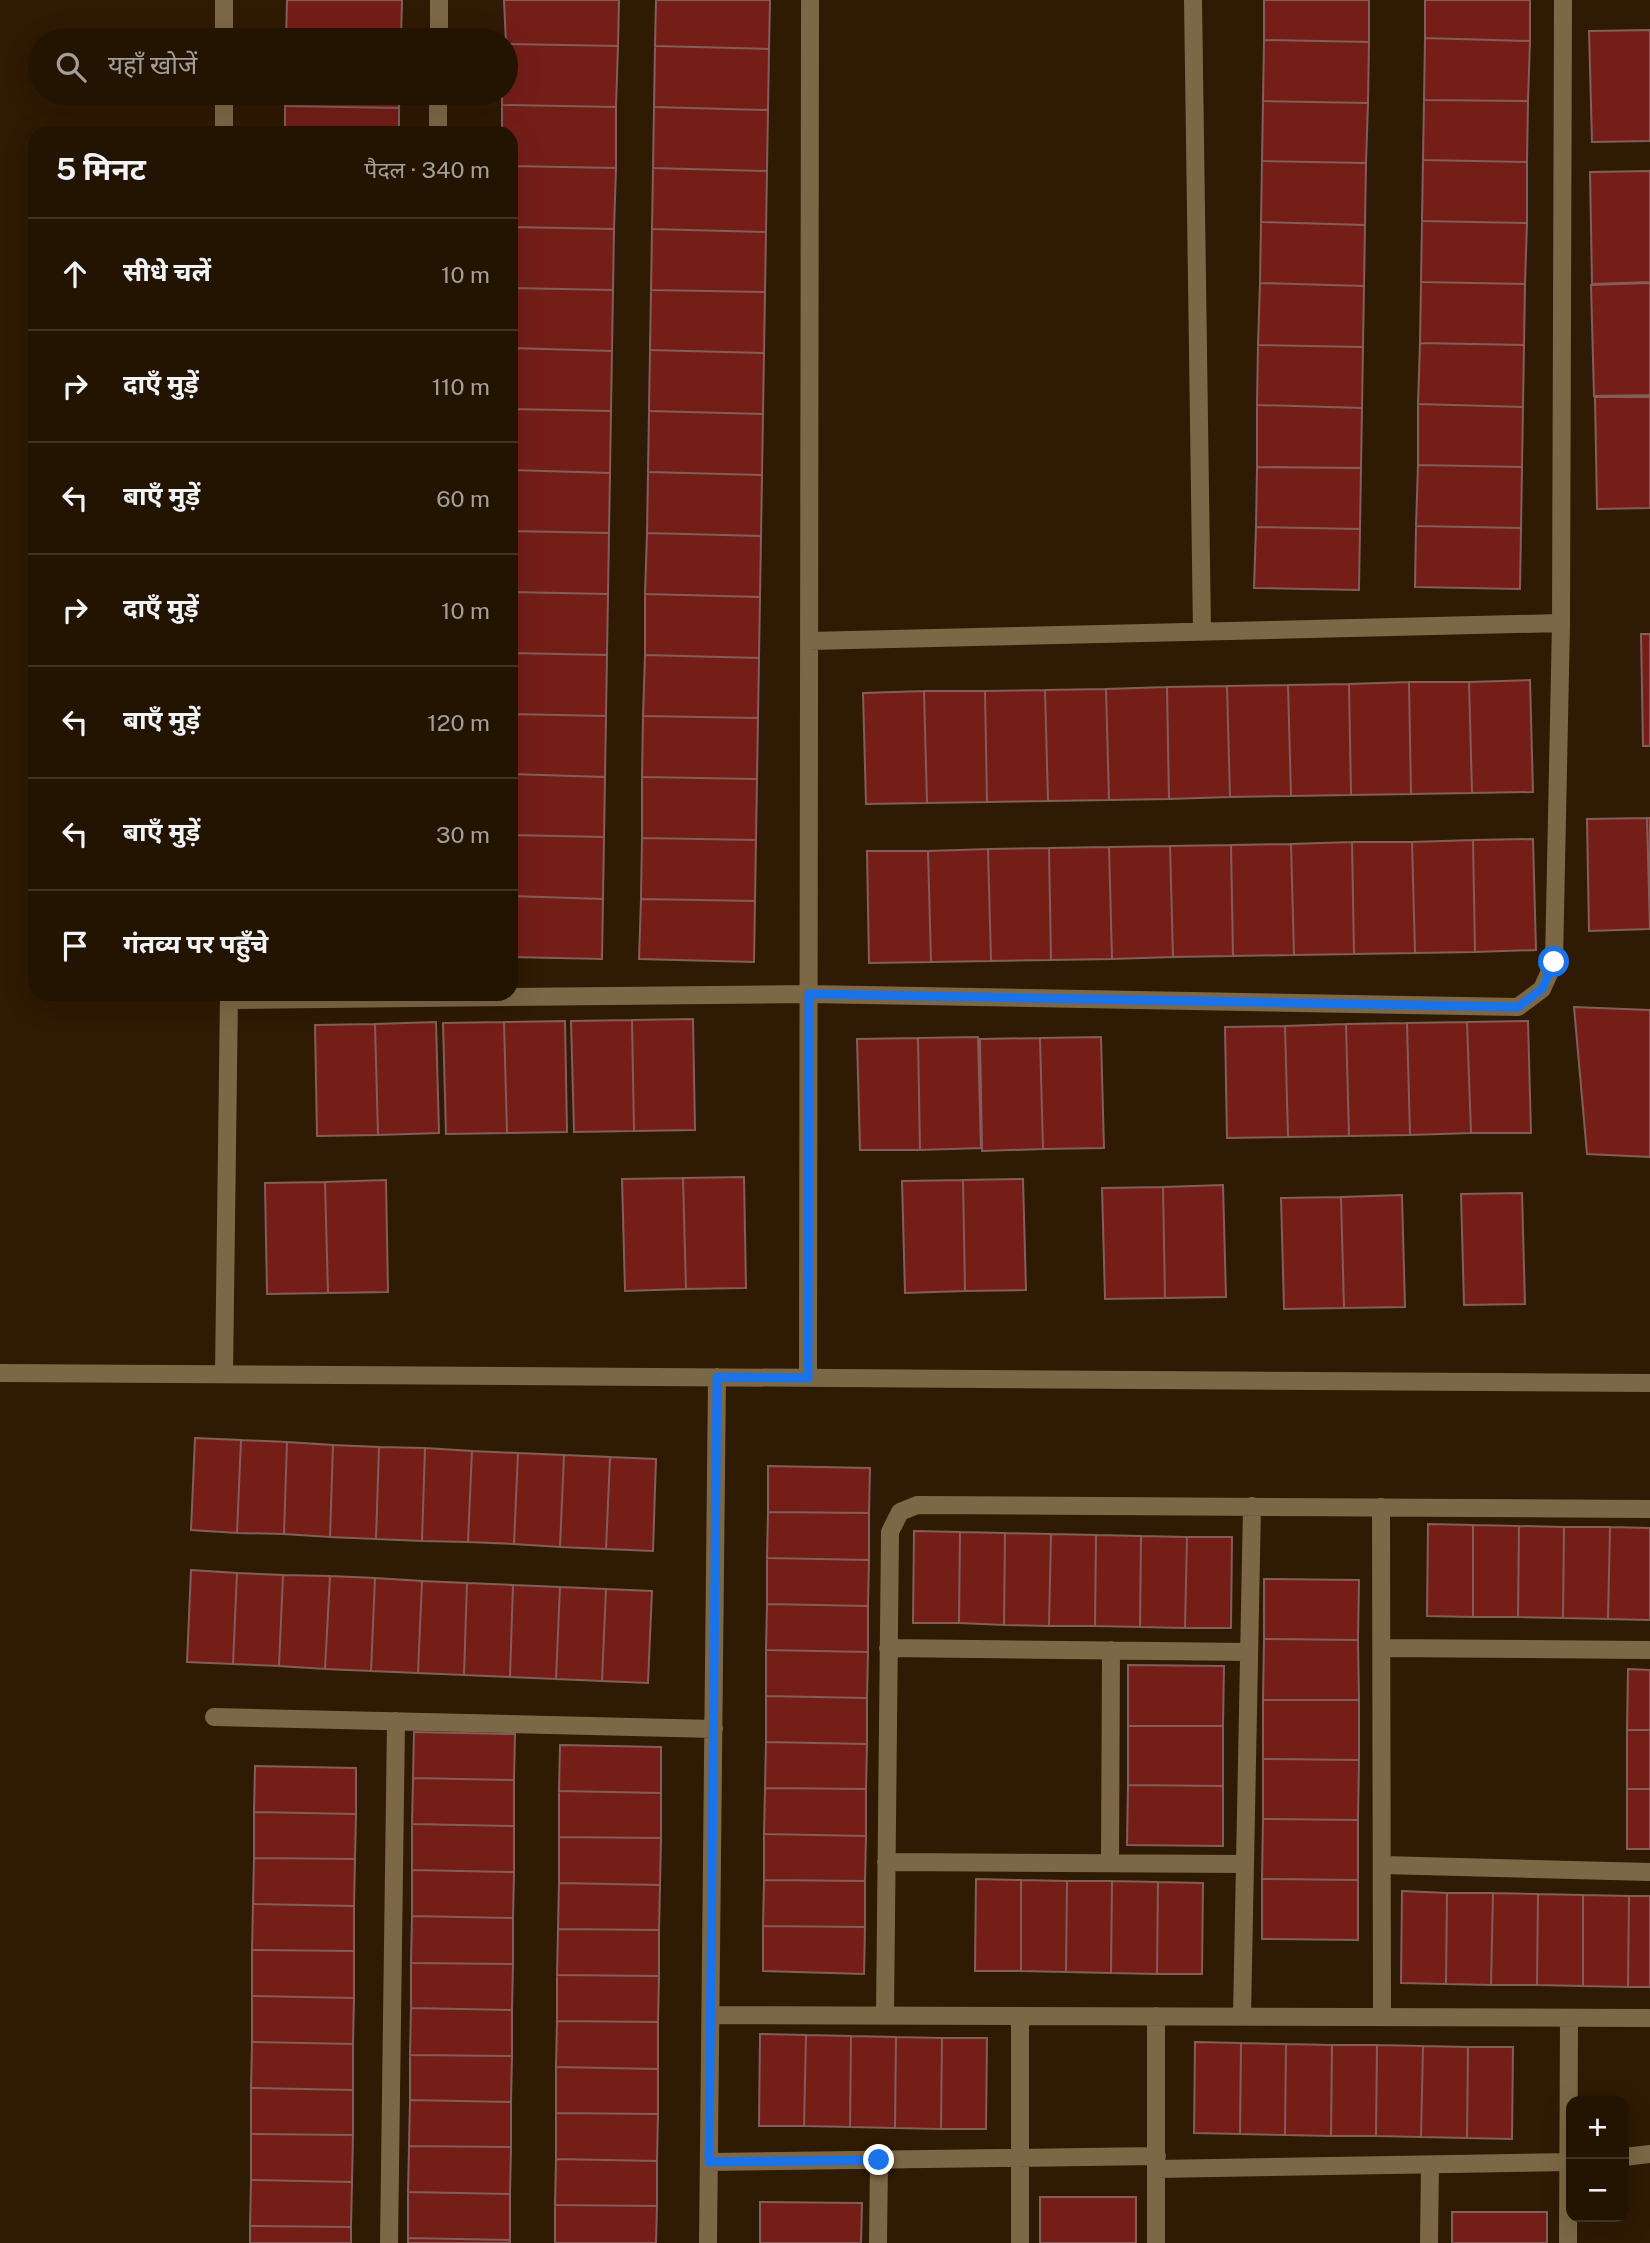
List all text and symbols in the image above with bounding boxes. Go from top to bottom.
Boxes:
search box [28,28,518,105]
icon: search [52,48,90,86]
text: यहाँ खोजें [108,49,197,80]
text: 5 मिनट [56,151,146,187]
text: पैदल · 340 m [364,156,490,183]
icon: ahead [56,255,94,293]
text: सीधे चलें [123,256,211,287]
text: 10 m [441,261,490,288]
icon: right [56,367,94,405]
text: दाएँ मुड़ें [123,368,199,399]
text: 110 m [432,373,490,400]
icon: left [56,479,94,517]
text: बाएँ मुड़ें [123,480,200,511]
text: 60 m [436,485,490,512]
icon: right [56,591,94,629]
text: दाएँ मुड़ें [123,592,199,623]
text: 10 m [441,597,490,624]
icon: left [56,703,94,741]
text: बाएँ मुड़ें [123,704,200,735]
text: 120 m [427,709,490,736]
icon: left [56,815,94,853]
text: बाएँ मुड़ें [123,816,200,847]
text: 30 m [436,821,490,848]
icon: arrive [56,927,94,965]
text: गंतव्य पर पहुँचे [123,928,268,959]
route start [1538,946,1569,977]
map controls [1566,2096,1629,2222]
button: + [1566,2096,1629,2159]
route end [863,2144,894,2175]
button: − [1566,2159,1629,2222]

